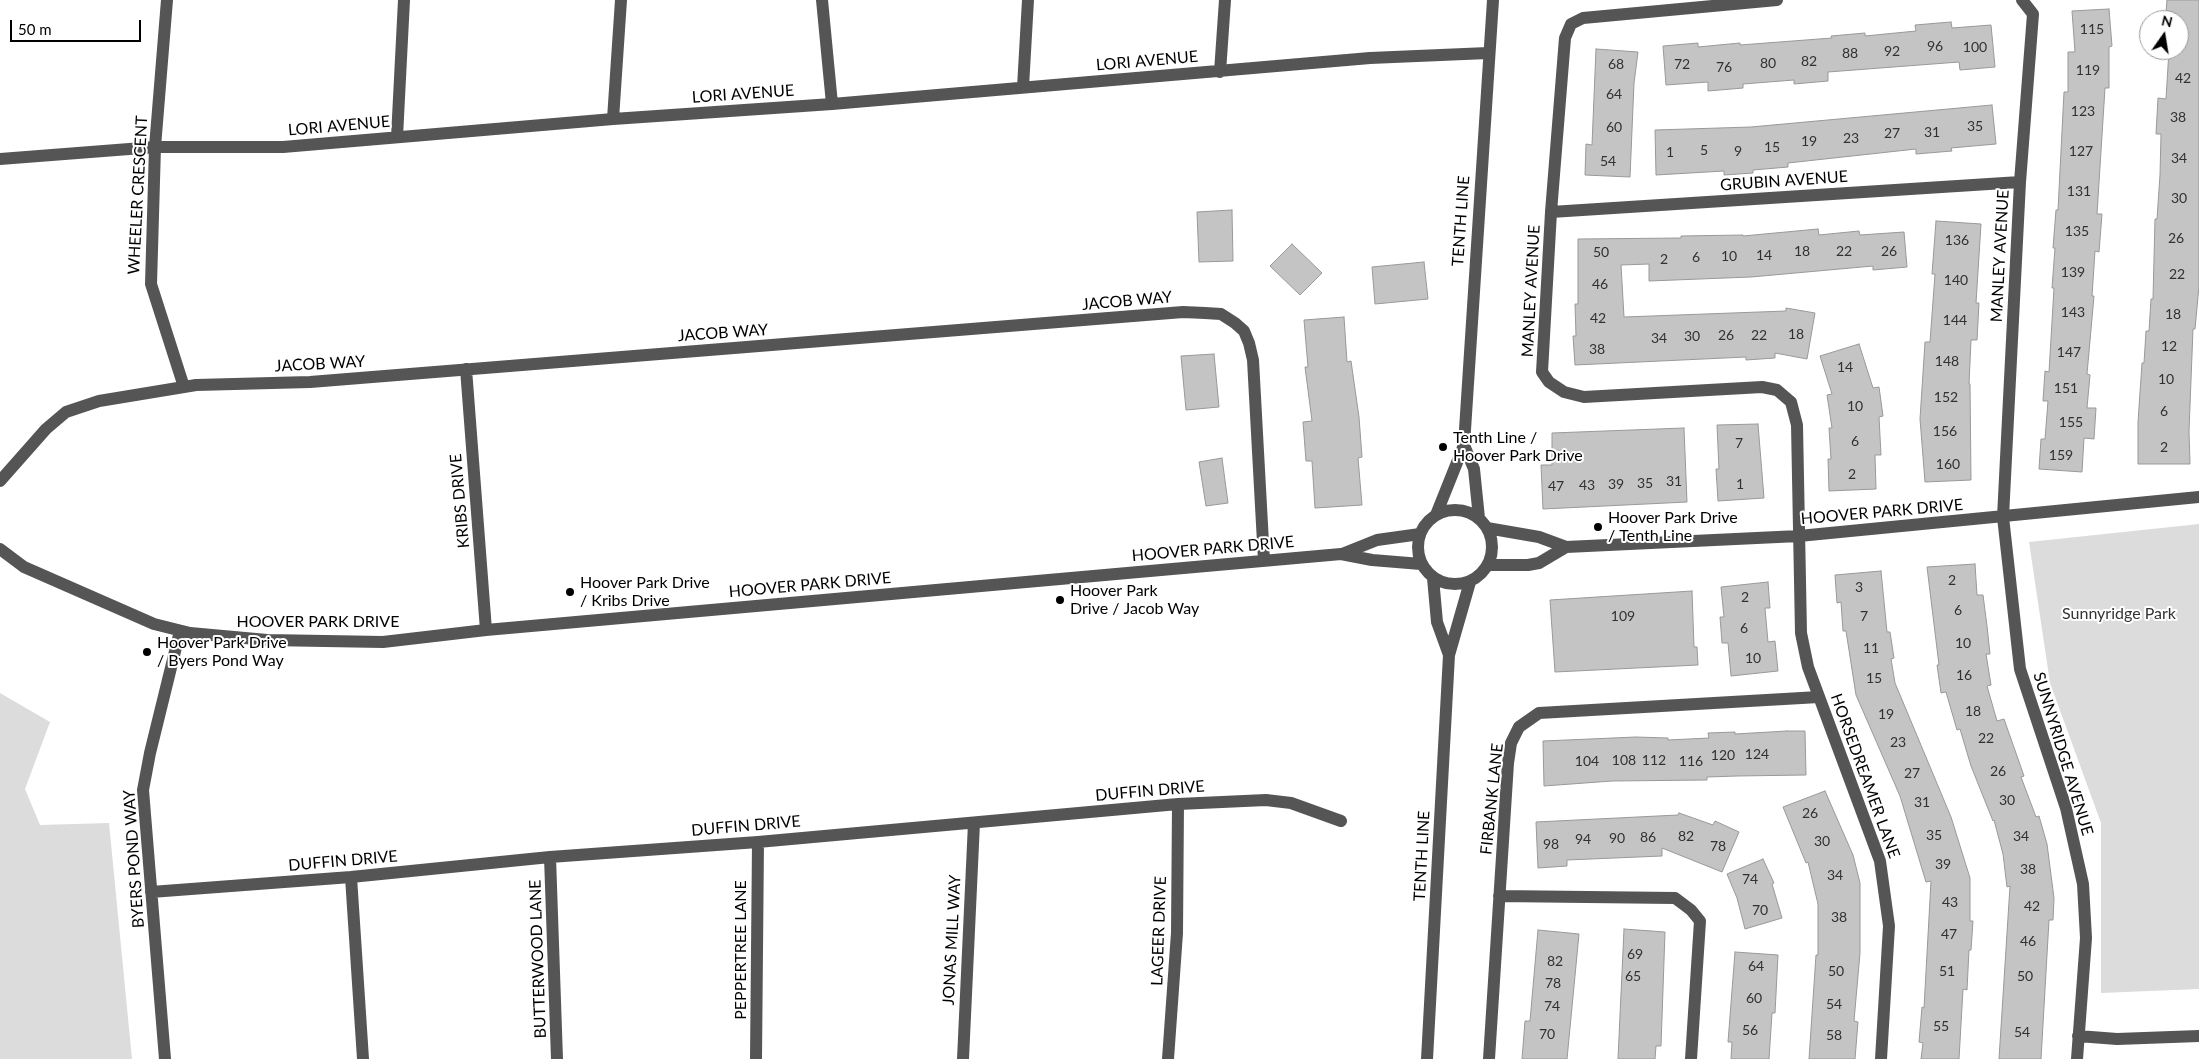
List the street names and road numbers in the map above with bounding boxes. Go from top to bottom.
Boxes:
street label: LORI AVENUE [1095,47,1199,75]
street label: LORI AVENUE [691,81,795,107]
street label: LORI AVENUE [287,112,391,140]
street label: WHEELER CRESCENT [124,115,152,275]
street label: GRUBIN AVENUE [1720,167,1848,195]
street label: TENTH LINE [1448,175,1474,267]
street label: MANLEY AVENUE [1987,189,2013,323]
street label: MANLEY AVENUE [1518,224,1544,358]
street label: JACOB WAY [1081,287,1173,315]
street label: JACOB WAY [677,320,769,346]
street label: JACOB WAY [274,352,366,376]
street label: KRIBS DRIVE [446,453,474,549]
street label: HOOVER PARK DRIVE [1800,495,1964,529]
street label: HOOVER PARK DRIVE [1131,532,1295,566]
street label: HOOVER PARK DRIVE [728,568,892,602]
street label: HOOVER PARK DRIVE [237,612,399,632]
street label: SUNNYRIDGE AVENUE [2029,670,2097,838]
street label: HORSEDREAMER LANE [1826,691,1904,861]
street label: FIRBANK LANE [1477,742,1507,856]
street label: DUFFIN DRIVE [1095,777,1205,805]
street label: BYERS POND WAY [120,789,148,929]
street label: TENTH LINE [1410,810,1434,902]
street label: DUFFIN DRIVE [691,812,801,840]
street label: DUFFIN DRIVE [288,847,398,875]
street label: JONAS MILL WAY [939,874,965,1006]
street label: LAGEER DRIVE [1147,876,1171,986]
street label: BUTTERWOOD LANE [526,879,550,1039]
street label: PEPPERTREE LANE [731,880,751,1020]

